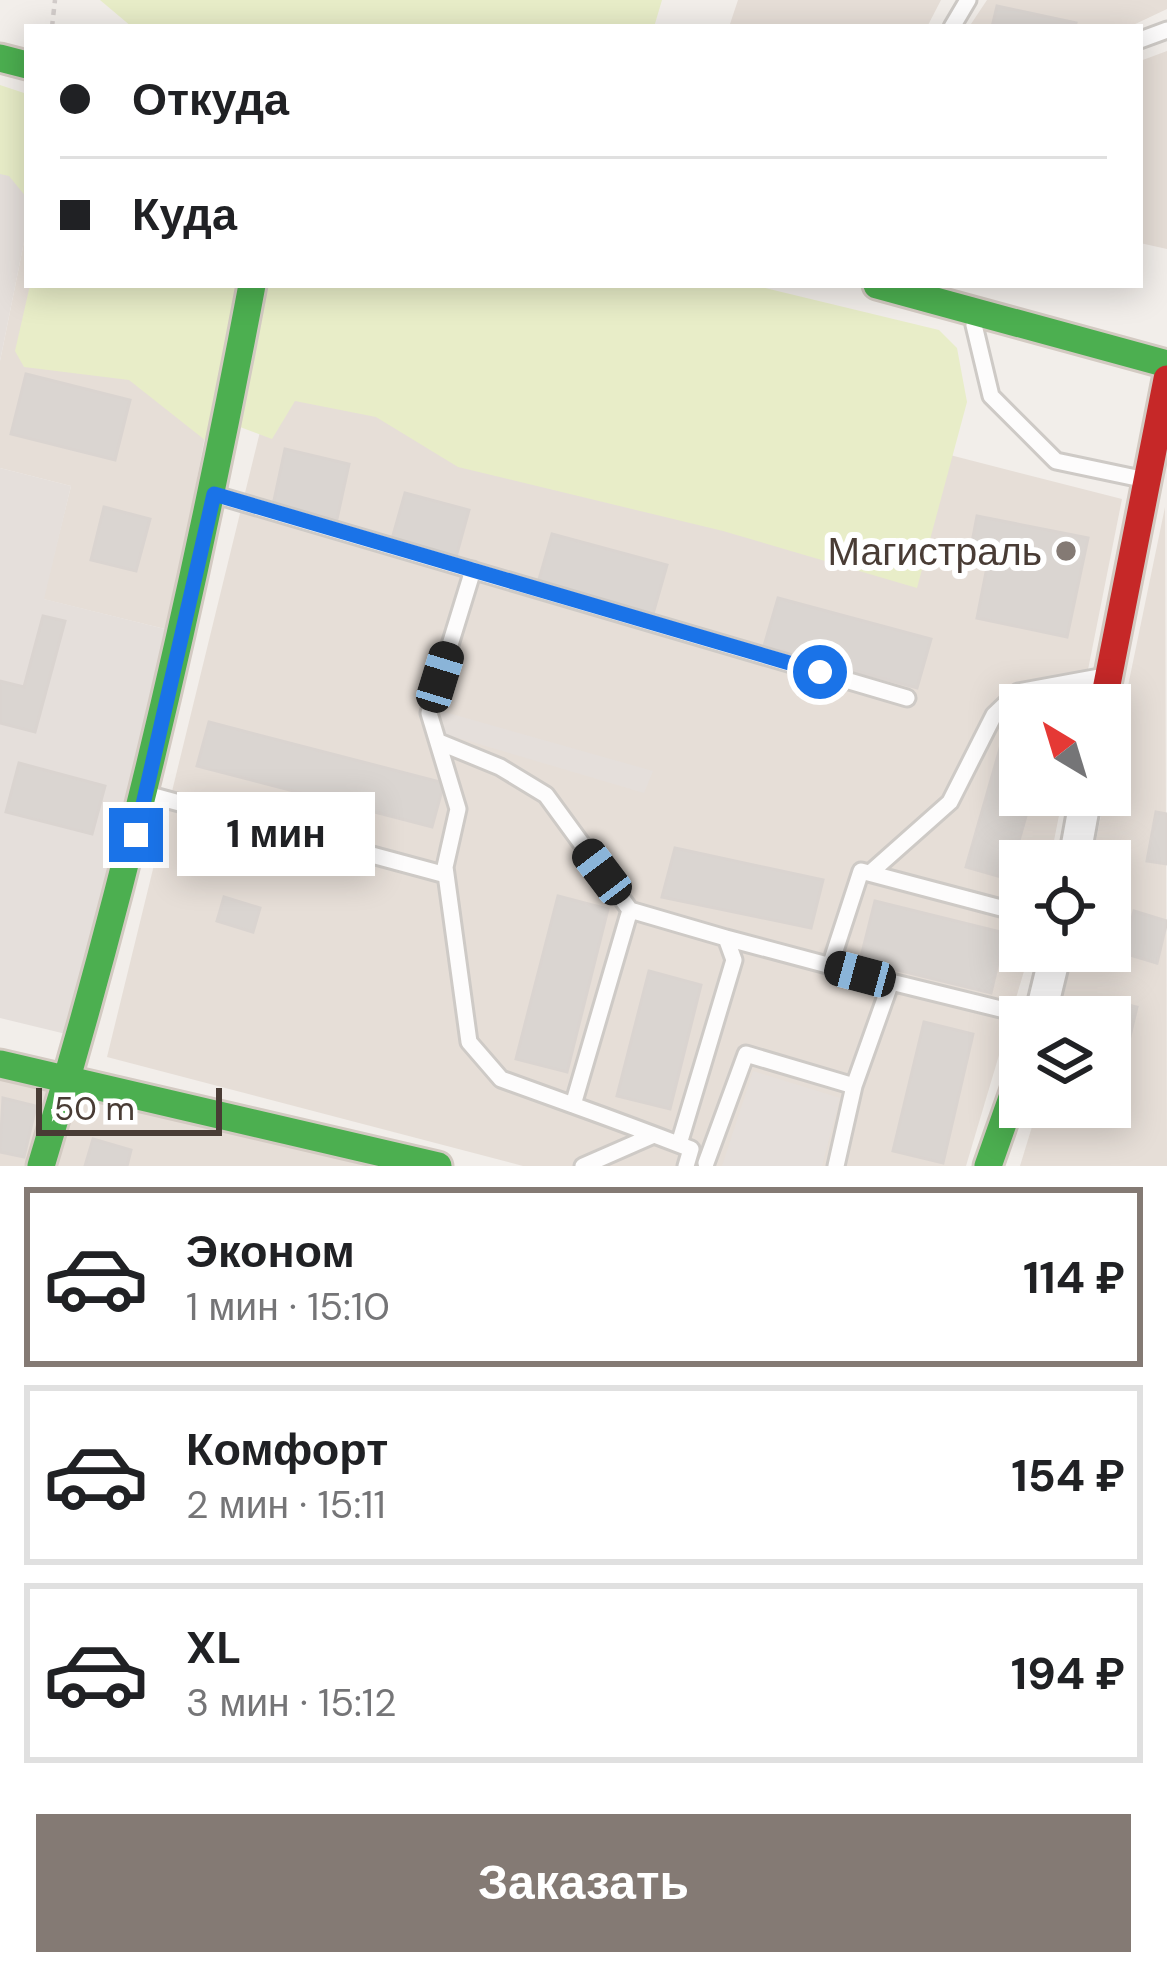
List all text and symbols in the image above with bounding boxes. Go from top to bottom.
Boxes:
text: Откуда [132,70,289,129]
text: Куда [132,185,237,244]
place label: Магистраль [828,526,1042,577]
marker: Магистраль [1053,538,1079,564]
car [412,637,468,717]
route start [793,645,847,699]
north arrow [999,684,1131,816]
map controls [999,684,1131,1128]
callout: 1 мин [178,793,376,877]
route end [109,808,163,862]
text: 1 мин [226,808,326,859]
car [566,832,638,912]
button: locate [999,840,1131,972]
car [821,947,899,1001]
button: layers [999,996,1131,1128]
scale bar [36,1082,222,1135]
text: 50 m [54,1087,135,1130]
text: Эконом [186,1222,355,1281]
icon: car [42,1223,150,1331]
text: 114 ₽ [1023,1248,1125,1307]
text: 1 мин · 15:10 [186,1281,390,1332]
text: Комфорт [186,1420,388,1479]
icon: car [42,1421,150,1529]
text: 154 ₽ [1011,1446,1125,1505]
text: 2 мин · 15:11 [186,1479,386,1530]
text: XL [186,1618,241,1677]
icon: car [42,1619,150,1727]
text: 194 ₽ [1011,1644,1125,1703]
text: 3 мин · 15:12 [186,1677,397,1728]
button: Заказать [36,1814,1131,1952]

